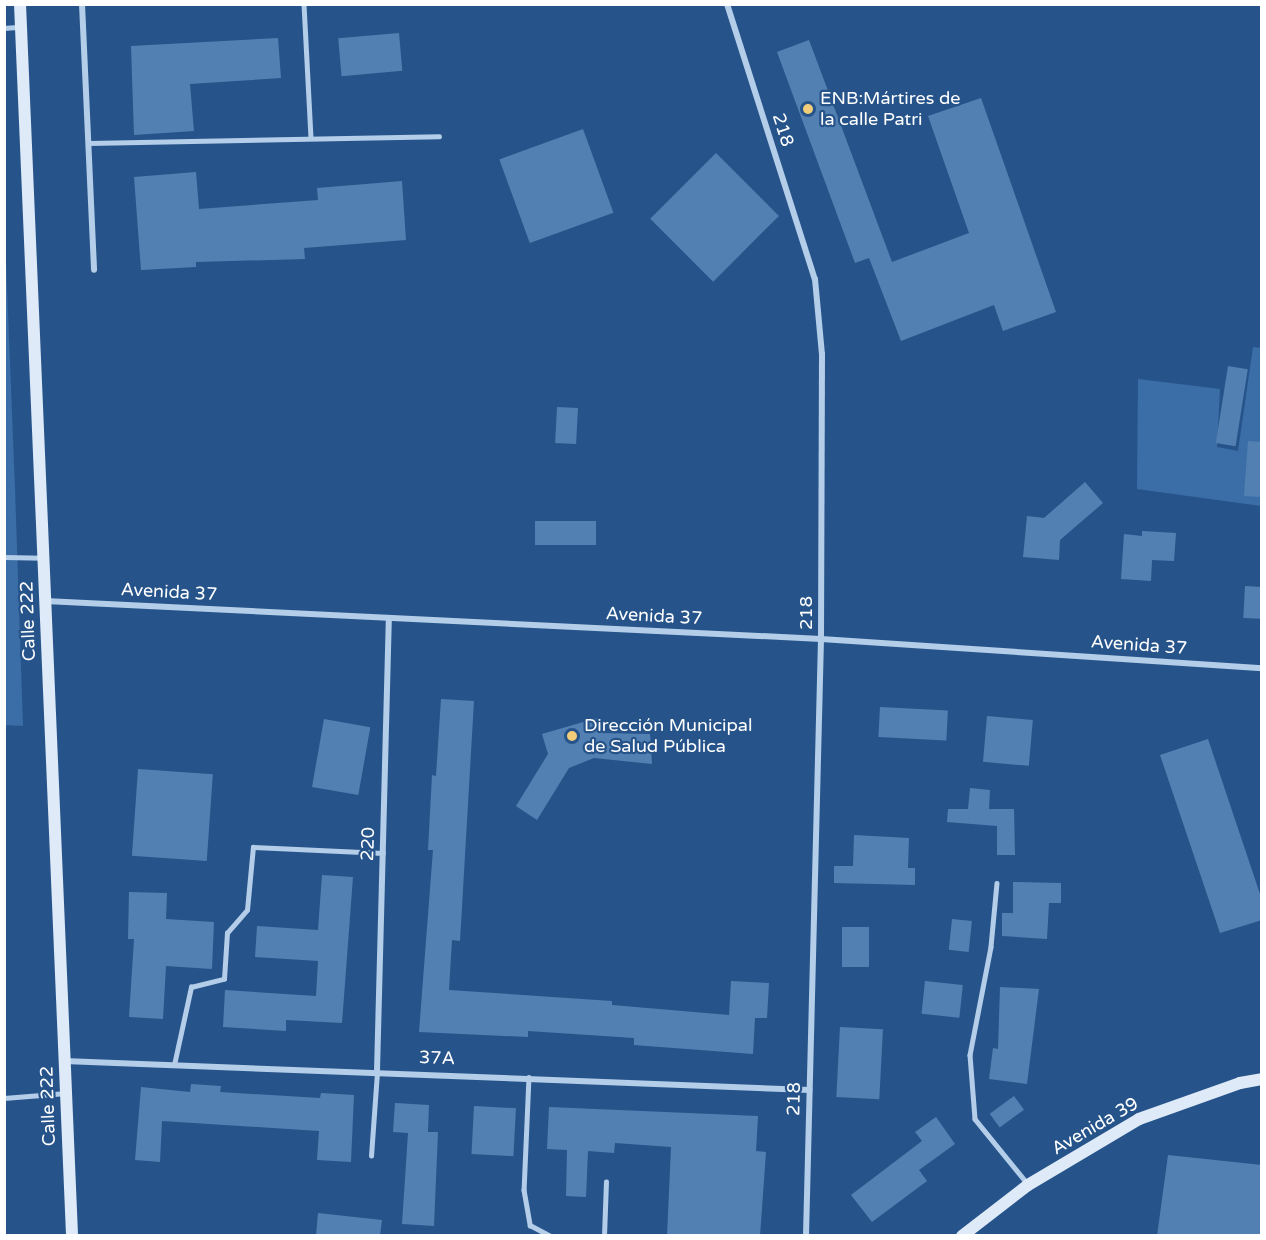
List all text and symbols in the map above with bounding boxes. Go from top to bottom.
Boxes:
place label: ENB:Mártires de la calle Patri [820,88,961,130]
marker: ENB:Mártires de la calle Patri [801,102,815,116]
street label: 218 [767,111,799,149]
street label: Avenida 37 [120,579,218,605]
street label: Calle 222 [16,580,40,662]
street label: 218 [795,596,817,630]
street label: Avenida 37 [605,603,703,629]
street label: Avenida 37 [1090,631,1188,659]
place label: Dirección Municipal de Salud Pública [584,715,752,758]
marker: Dirección Municipal de Salud Pública [565,729,579,743]
street label: 220 [357,827,379,861]
street label: 37A [419,1047,455,1069]
street label: Calle 222 [36,1065,60,1147]
street label: 218 [783,1082,805,1116]
street label: Avenida 39 [1048,1092,1142,1160]

